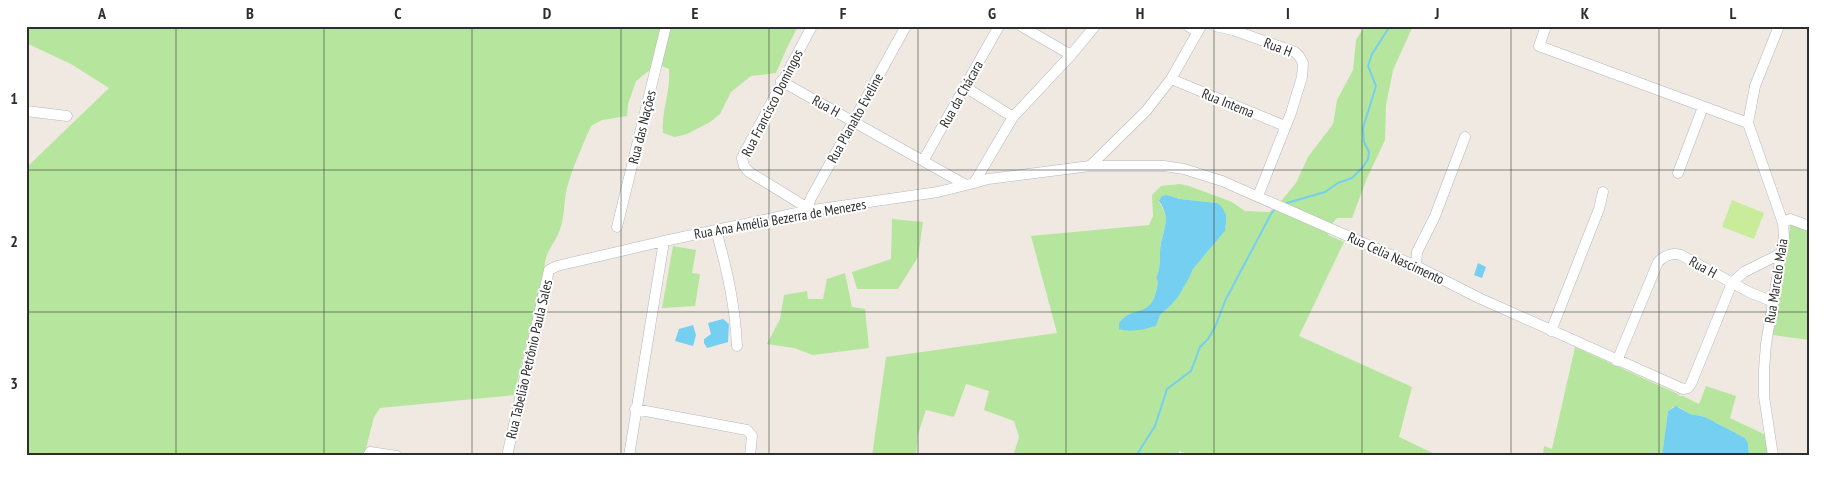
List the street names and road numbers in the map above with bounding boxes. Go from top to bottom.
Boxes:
street label: Rua H [1261,33,1295,61]
street label: Rua Francisco Domingos [737,46,807,160]
street label: Rua da Chácara [935,57,987,131]
street label: Rua Planalto Eveline [823,70,887,166]
street label: Rua Intema [1199,84,1257,122]
street label: Rua das Nações [624,88,660,166]
street label: Rua H [809,91,843,121]
street label: Rua Ana Amélia Bezerra de Menezes [693,195,868,243]
street label: Rua Celia Nascimento [1345,228,1447,288]
street label: Rua Marcelo Maia [1760,237,1792,325]
street label: Rua H [1686,252,1720,282]
street label: Rua Tabelião Petrônio Paula Sales [502,277,556,440]

